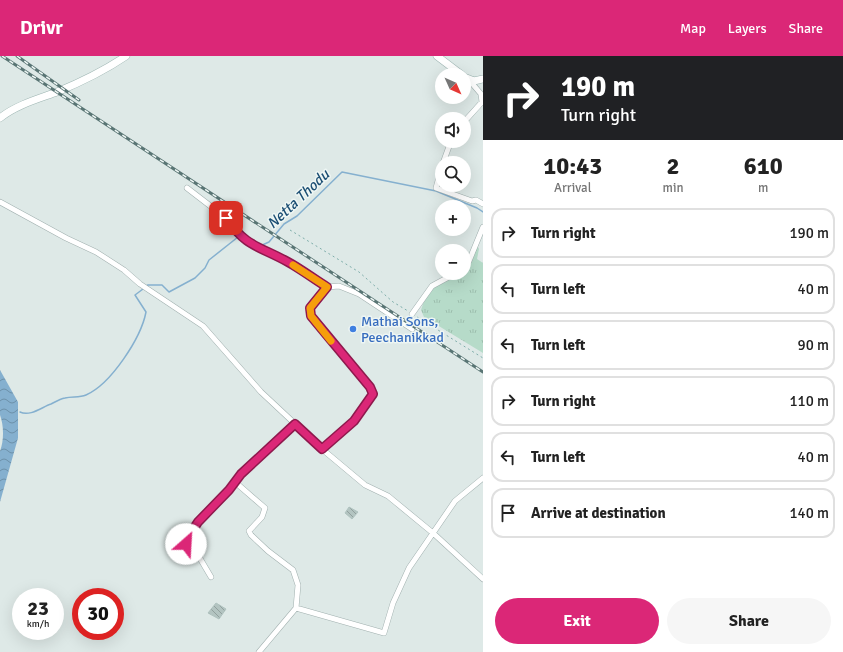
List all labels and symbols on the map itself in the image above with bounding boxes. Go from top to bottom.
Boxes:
north arrow [435,68,471,104]
water label: Netta Thodu [263,165,333,232]
pin [209,201,243,235]
place label: Mathai Sons, Peechanikkad [361,313,444,346]
marker: Mathai Sons, Peechanikkad [348,324,358,334]
position arrow [165,523,207,565]
speed limit sign: 30 [72,588,124,640]

